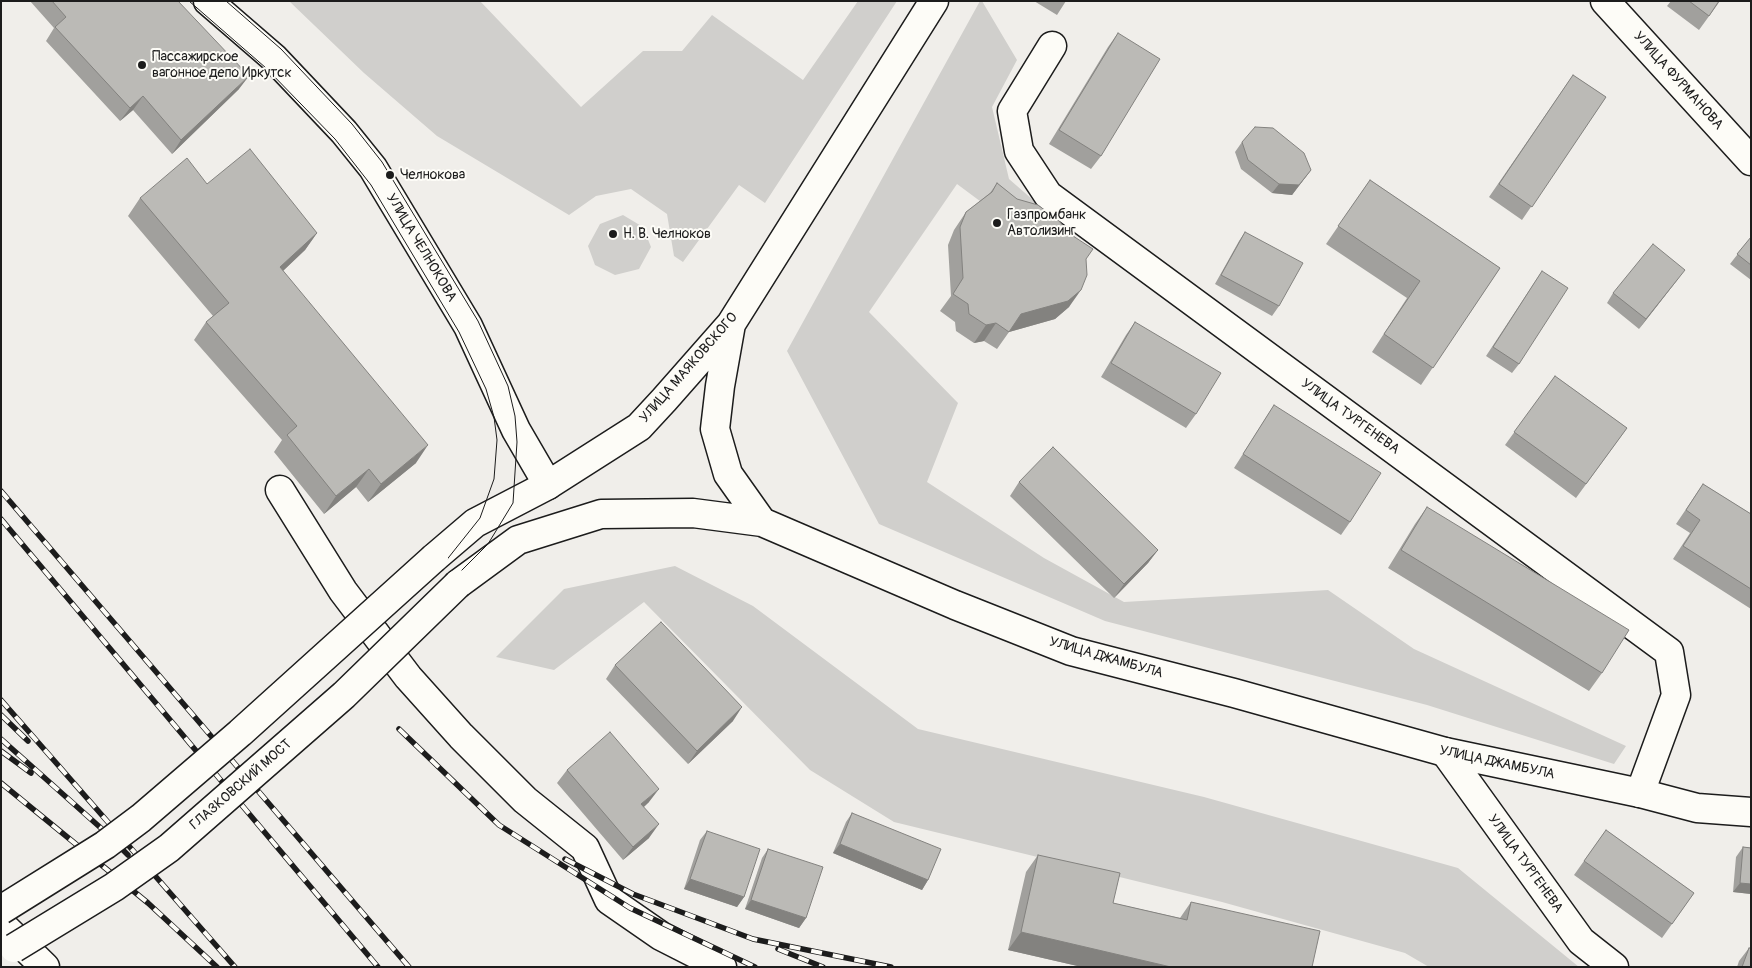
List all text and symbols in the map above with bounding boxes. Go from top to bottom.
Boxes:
street label: УЛИЦА ФУРМАНОВА [1630,29,1726,133]
place label: Пассажирское вагонное депо Иркутск [152,49,292,82]
marker: Пассажирское вагонное депо Иркутск [136,59,148,71]
place label: Челнокова [400,167,465,183]
marker: Челнокова [384,169,396,181]
street label: УЛИЦА ЧЕЛНОКОВА [382,191,460,305]
place label: Газпромбанк Автолизинг [1007,207,1086,240]
marker: Газпромбанк Автолизинг [991,217,1003,229]
place label: Н. В. Челноков [623,226,711,242]
marker: Н. В. Челноков [607,228,619,240]
street label: УЛИЦА МАЯКОВСКОГО [637,309,741,427]
street label: УЛИЦА ТУРГЕНЕВА [1298,376,1402,458]
street label: УЛИЦА ДЖАМБУЛА [1047,634,1165,682]
street label: ГЛАЗКОВСКИЙ МОСТ [187,736,295,834]
street label: УЛИЦА ДЖАМБУЛА [1438,743,1556,783]
street label: УЛИЦА ТУРГЕНЕВА [1484,812,1566,916]

